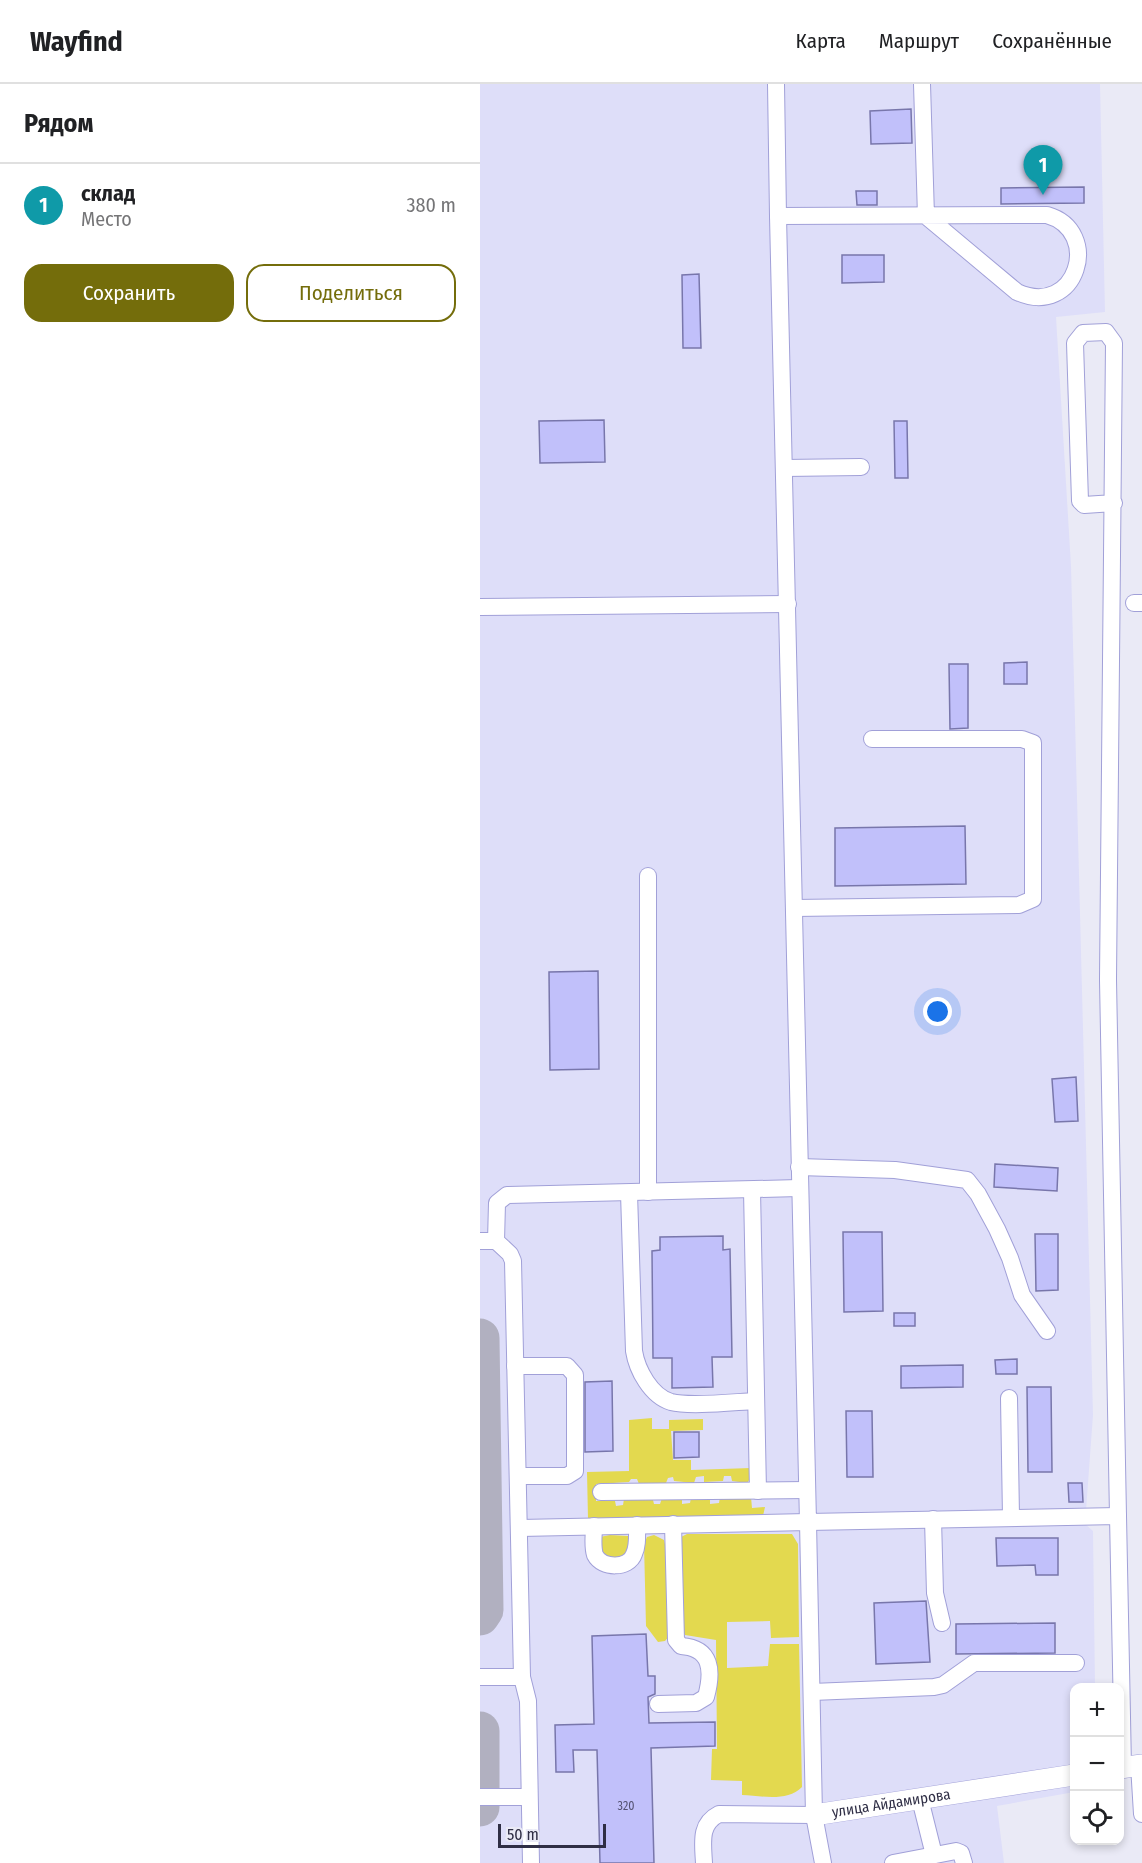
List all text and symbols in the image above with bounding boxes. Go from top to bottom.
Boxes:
text: Wayfind [30,25,123,58]
text: Карта [796,28,846,54]
text: Маршрут [879,28,959,54]
text: Сохранённые [992,28,1112,54]
text: Рядом [24,108,93,139]
pin: 1 [1024,146,1062,195]
text: склад [81,180,135,207]
text: 1 [39,193,48,217]
text: 380 m [406,193,456,217]
text: Место [81,207,132,231]
button: Сохранить [24,264,234,322]
button: Поделиться [246,264,456,322]
your location [923,997,952,1026]
map controls [1070,1683,1124,1845]
button: + [1070,1683,1124,1737]
button: − [1070,1737,1124,1791]
street label: улица Айдамирова [830,1785,952,1821]
button: locate [1070,1791,1124,1845]
house number: 320 [618,1799,634,1813]
scale bar [498,1821,606,1848]
text: 50 m [507,1825,539,1844]

